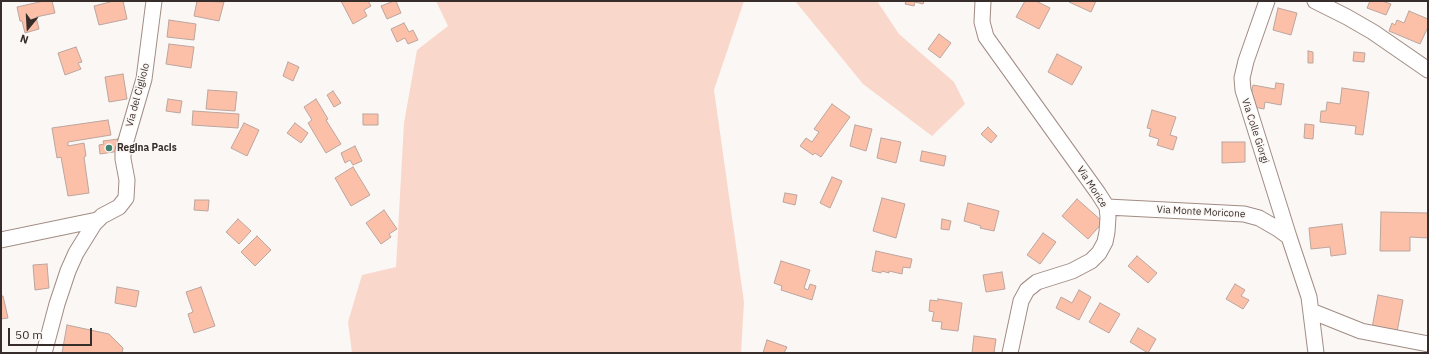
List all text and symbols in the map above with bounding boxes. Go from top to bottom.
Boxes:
north arrow [8,8,48,48]
text: N [18,32,30,47]
street label: Via del Cigliolo [124,62,152,128]
street label: Via Colle Giorgi [1239,97,1271,165]
place label: Regina Pacis [117,142,177,154]
marker: Regina Pacis [104,143,114,153]
street label: Via Morice [1074,164,1110,210]
street label: Via Monte Moricone [1156,204,1246,220]
scale bar [10,320,94,346]
text: 50 m [15,327,43,342]

